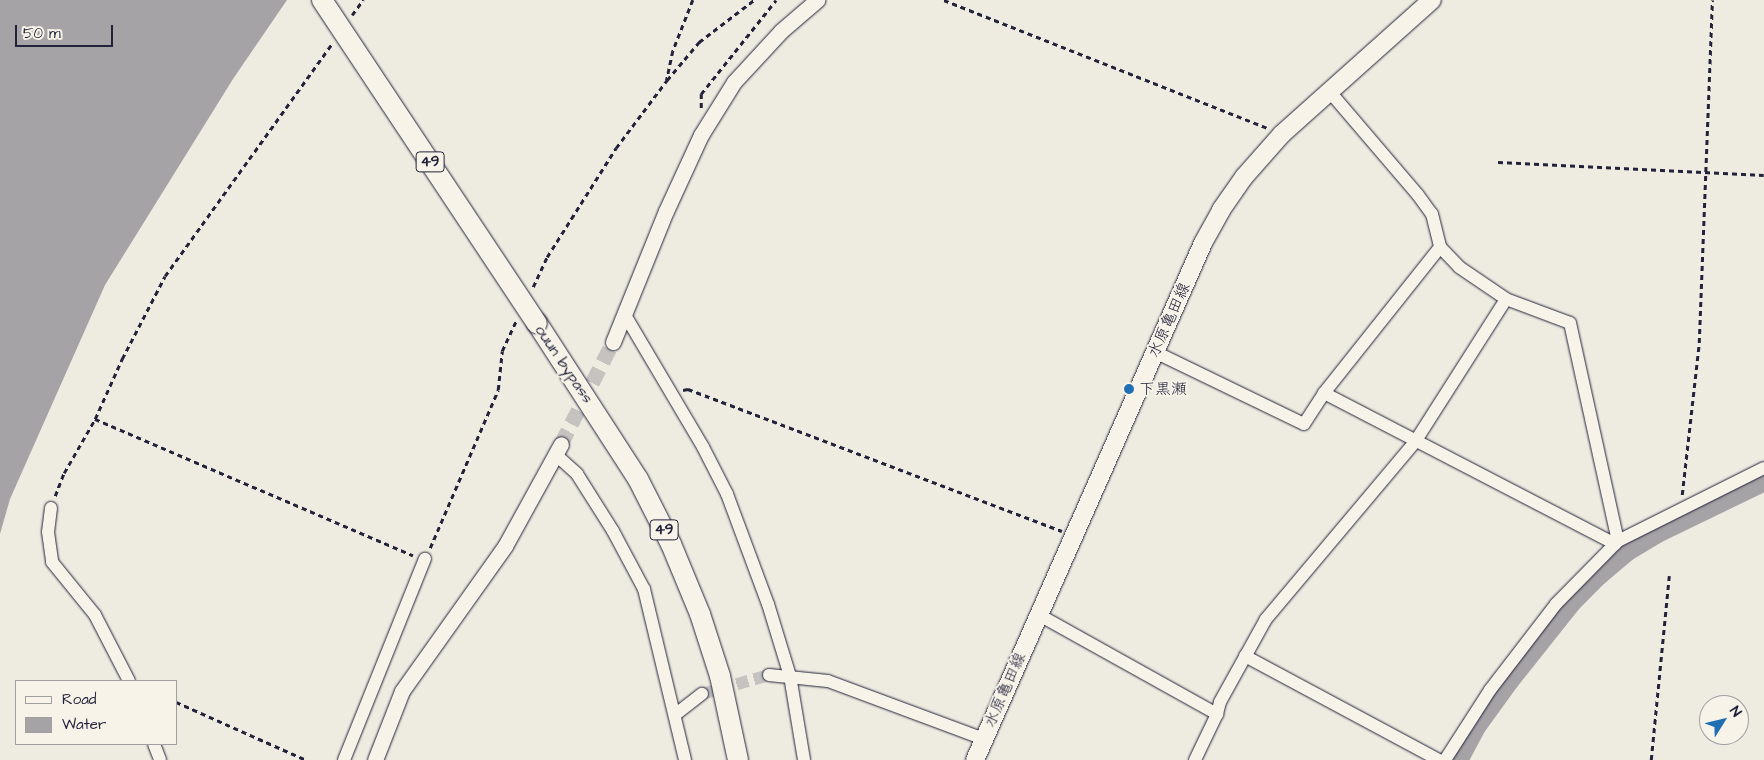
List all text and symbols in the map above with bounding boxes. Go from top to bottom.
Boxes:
scale bar [18,15,115,47]
text: 50 m [23,23,61,44]
road number: 49 [415,150,445,174]
street label: 水原亀田線 [1144,280,1194,360]
street label: ouun bypass [531,321,597,407]
place label: 下黒瀬 [1139,379,1187,399]
marker: 下黒瀬 [1123,383,1135,395]
road number: 49 [649,518,679,542]
street label: 水原亀田線 [980,650,1030,730]
legend [15,680,178,745]
text: Road [62,689,96,710]
north arrow [1699,695,1749,745]
text: N [1725,702,1746,721]
text: Water [62,714,106,735]

